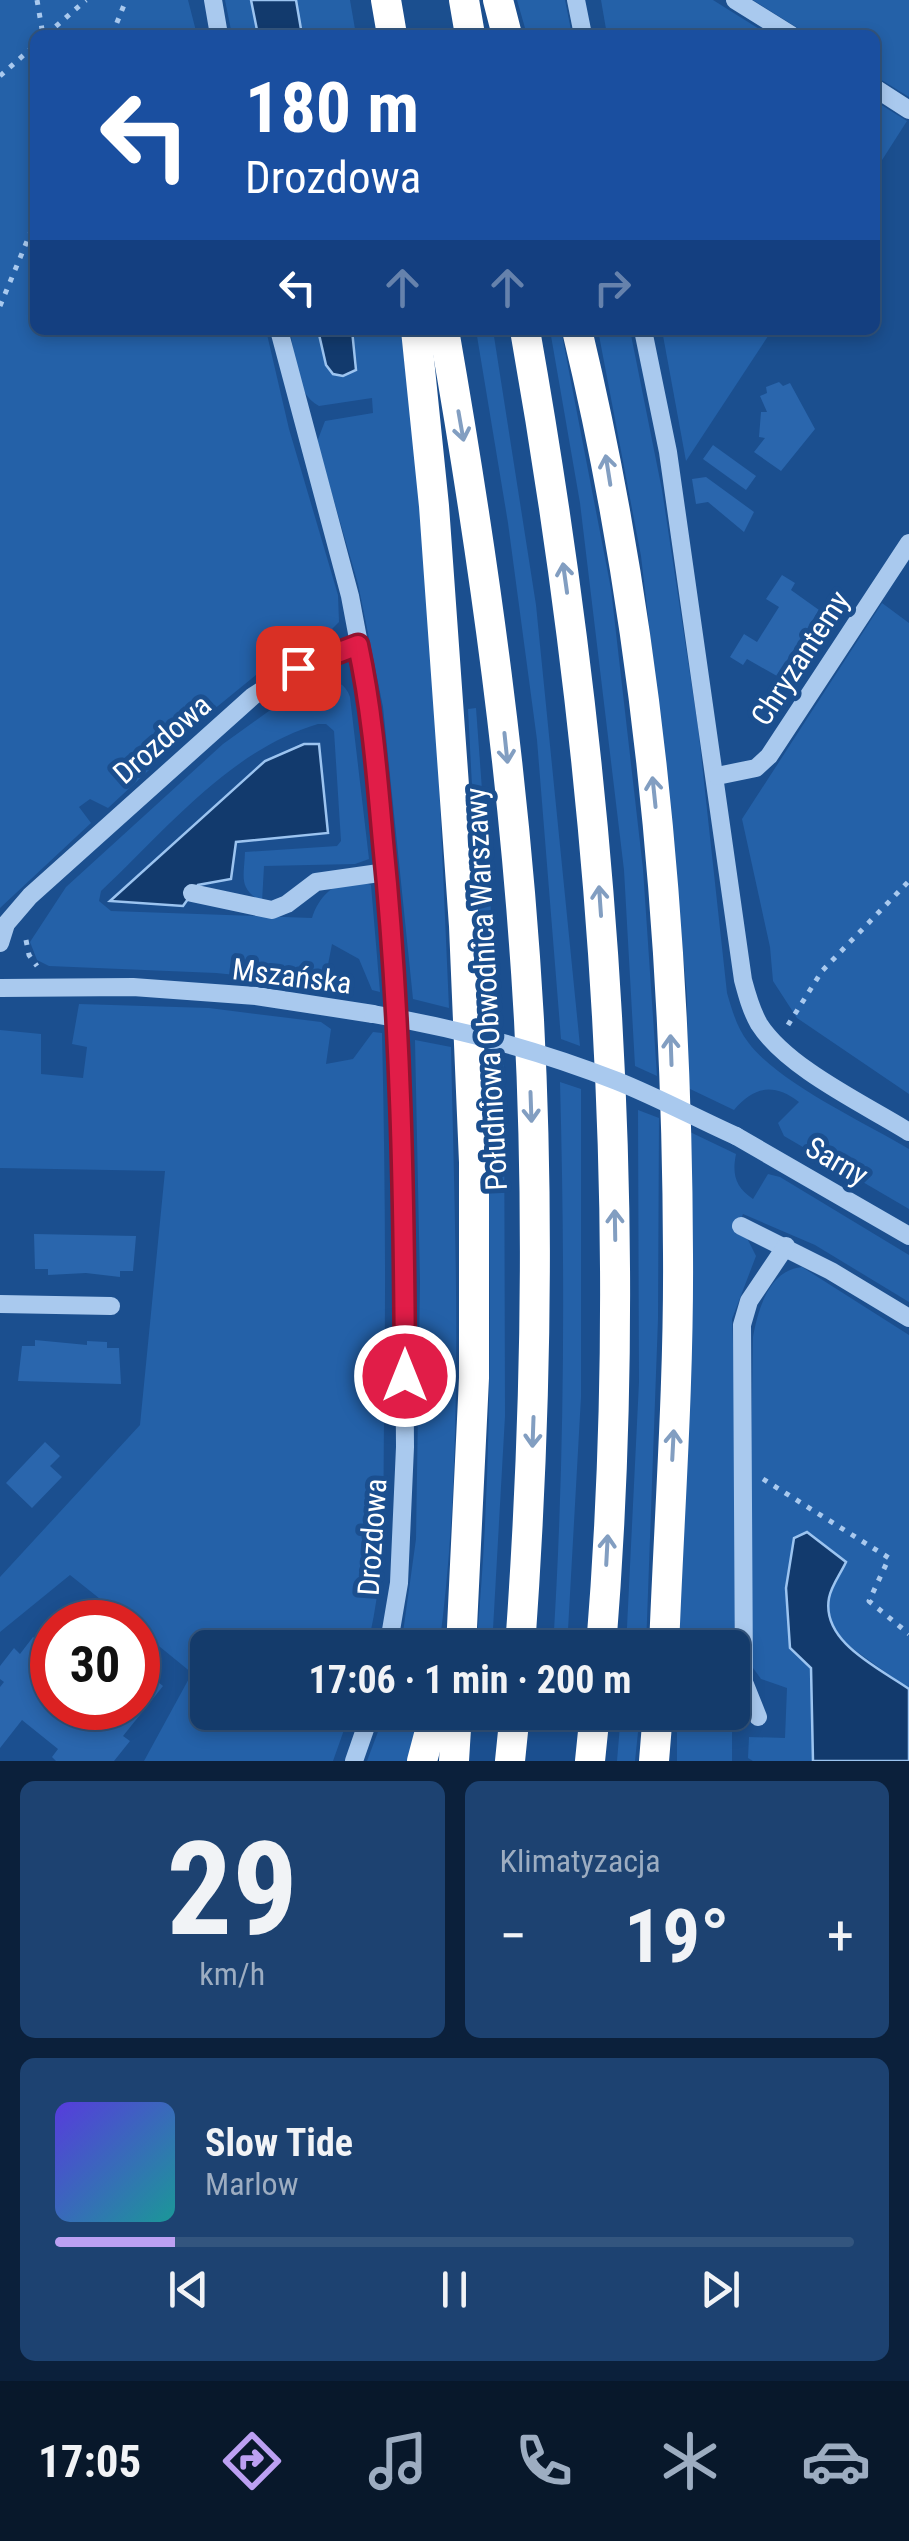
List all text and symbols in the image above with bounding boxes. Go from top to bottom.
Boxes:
text: 180 m [245,67,419,149]
icon: left [80,70,210,200]
text: Drozdowa [245,151,421,204]
icon: left [270,260,325,315]
icon: ahead [375,260,430,315]
icon: ahead [480,260,535,315]
icon: right [585,260,640,315]
one-way arrow [452,409,471,442]
one-way arrow [598,454,617,487]
one-way arrow [555,562,573,594]
street label: Chryzantemy [744,584,856,732]
pin [256,626,341,711]
icon: arrive [271,641,326,696]
street label: Drozdowa [106,687,218,791]
one-way arrow [496,731,515,763]
one-way arrow [644,776,663,808]
street label: Południowa Obwodnica Warszawy [458,787,514,1191]
one-way arrow [590,885,609,917]
street label: Mszańska [230,951,354,1001]
one-way arrow [661,1035,680,1067]
one-way arrow [522,1090,541,1122]
street label: Sarny [800,1129,874,1193]
one-way arrow [605,1210,624,1242]
position arrow [353,1324,457,1428]
one-way arrow [523,1415,542,1447]
one-way arrow [664,1430,683,1462]
street label: Drozdowa [350,1477,394,1597]
one-way arrow [598,1535,617,1567]
speed limit sign: 30 [30,1600,160,1730]
text: 17:06 · 1 min · 200 m [309,1658,631,1702]
text: 29 [167,1813,298,1966]
text: Klimatyzacja [500,1842,661,1880]
text: 19° [624,1892,729,1980]
text: − [500,1904,527,1968]
text: + [827,1904,854,1968]
text: km/h [199,1955,265,1993]
text: Slow Tide [205,2121,353,2165]
text: Marlow [205,2165,298,2203]
icon: previous [161,2262,216,2317]
icon: pause [427,2262,482,2317]
icon: next [693,2262,748,2317]
icon: directions [217,2426,287,2496]
icon: music [363,2426,433,2496]
icon: phone [509,2426,579,2496]
icon: climate [655,2426,725,2496]
icon: car [801,2426,871,2496]
text: 17:05 [38,2435,141,2488]

